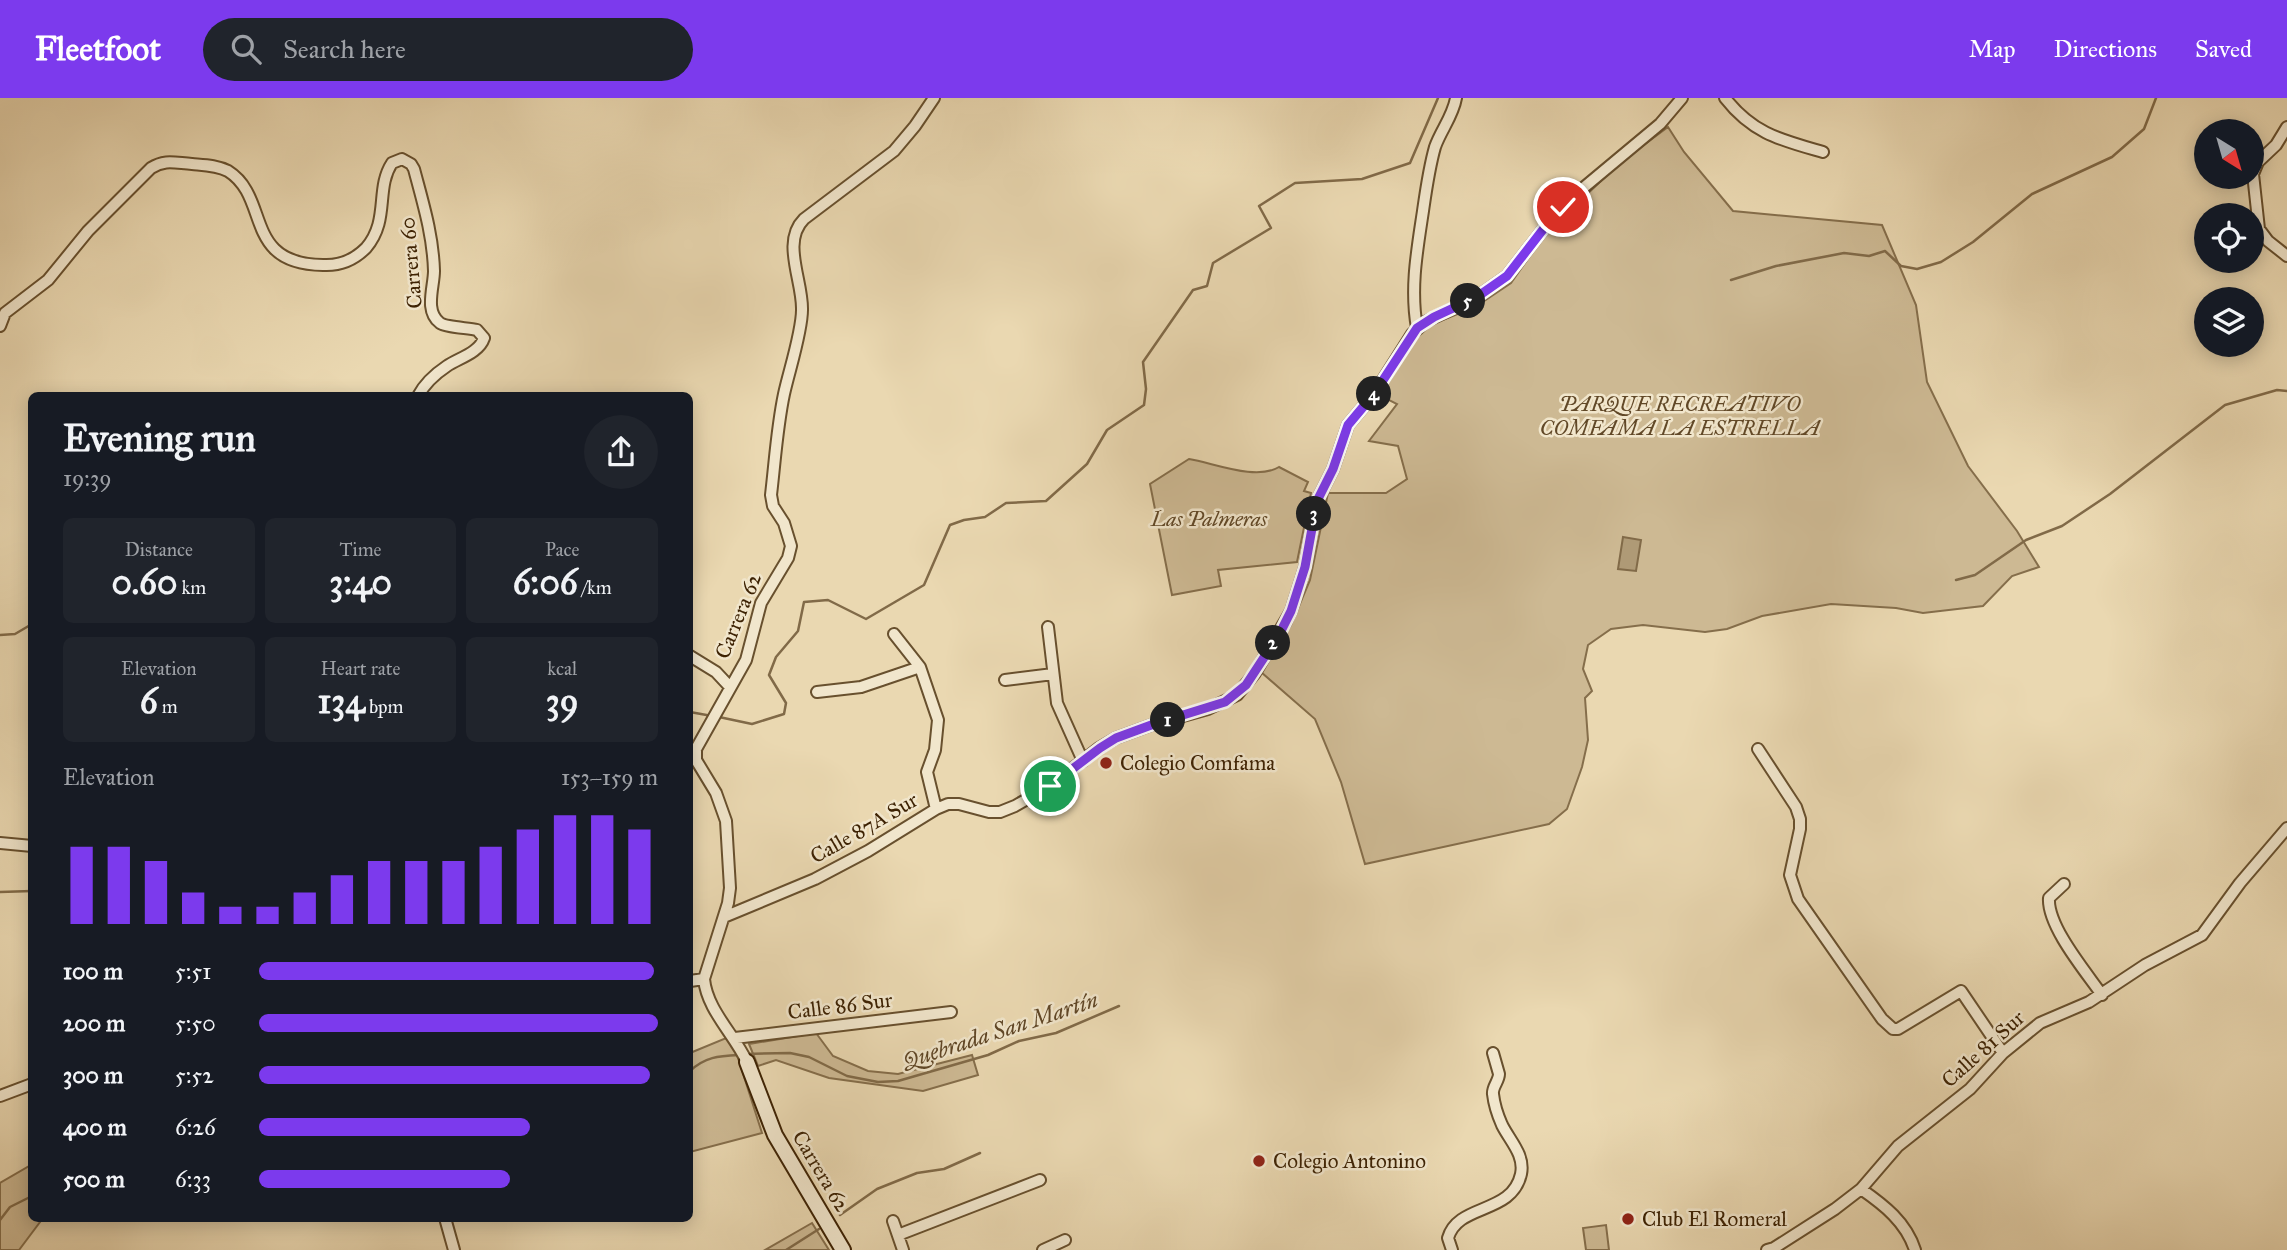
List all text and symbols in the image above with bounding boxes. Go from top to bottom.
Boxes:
search box [203,18,693,81]
text: Fleetfoot [35,29,161,69]
icon: search [227,30,265,68]
text: Search here [283,33,406,65]
text: Map [1969,34,2016,64]
text: Directions [2054,34,2157,64]
text: Saved [2195,34,2252,64]
north arrow [2194,119,2264,189]
map controls [2194,119,2264,357]
pin [1533,177,1593,237]
icon: check [1544,188,1582,226]
button: locate [2194,203,2264,273]
street label: Carrera 60 [394,216,428,310]
pin: 5 [1450,284,1486,318]
button: layers [2194,287,2264,357]
text: 5 [1463,289,1472,312]
pin: 4 [1356,376,1392,412]
text: 4 [1368,382,1379,405]
park label: PARQUE RECREATIVO COMFAMA LA ESTRELLA [1540,391,1821,441]
text: Evening run [63,415,256,461]
button: share [584,415,658,489]
text: 19:39 [63,464,112,492]
pin: 3 [1296,496,1332,532]
text: 3 [1310,502,1317,525]
park label: Las Palmeras [1150,506,1268,532]
text: Distance [125,538,193,561]
text: Time [339,538,382,561]
text: Pace [545,538,579,561]
text: 0.60 [111,561,177,604]
text: 3:40 [329,561,392,604]
text: 6:06 [513,561,578,604]
street label: Carrera 62 [709,569,767,663]
text: km [177,576,206,599]
text: /km [578,576,612,599]
pin: 2 [1256,626,1290,660]
text: 2 [1268,631,1277,654]
text: Elevation [121,657,197,680]
text: Heart rate [321,657,400,680]
text: kcal [547,657,577,680]
text: 6 [140,680,158,723]
text: 134 [317,680,365,723]
text: 39 [546,680,579,723]
text: m [158,695,178,718]
text: bpm [365,695,404,718]
pin: 1 [1150,702,1186,738]
text: 1 [1164,708,1171,731]
place label: Colegio Comfama [1120,750,1275,776]
marker: Colegio Comfama [1098,755,1114,771]
pin [1020,756,1080,816]
text: Elevation [63,763,154,791]
text: 153–159 m [561,763,658,791]
icon: arrive [1031,767,1069,805]
street label: Calle 87A Sur [806,787,923,869]
text: 100 m [63,957,123,985]
text: 5:51 [175,957,211,985]
water label: Quebrada San Martín [898,985,1101,1075]
street label: Calle 86 Sur [786,987,894,1025]
street label: Calle 81 Sur [1936,1005,2030,1093]
text: 200 m [63,1009,125,1037]
text: 5:50 [175,1009,216,1037]
text: 300 m [63,1061,123,1089]
text: 5:52 [175,1061,214,1089]
text: 400 m [63,1113,127,1141]
text: 6:26 [175,1113,216,1141]
street label: Carrera 62 [787,1126,856,1217]
place label: Colegio Antonino [1273,1148,1426,1174]
marker: Colegio Antonino [1251,1153,1267,1169]
text: 500 m [63,1165,125,1193]
text: 6:33 [175,1165,211,1193]
place label: Club El Romeral [1642,1206,1787,1232]
marker: Club El Romeral [1620,1211,1636,1227]

